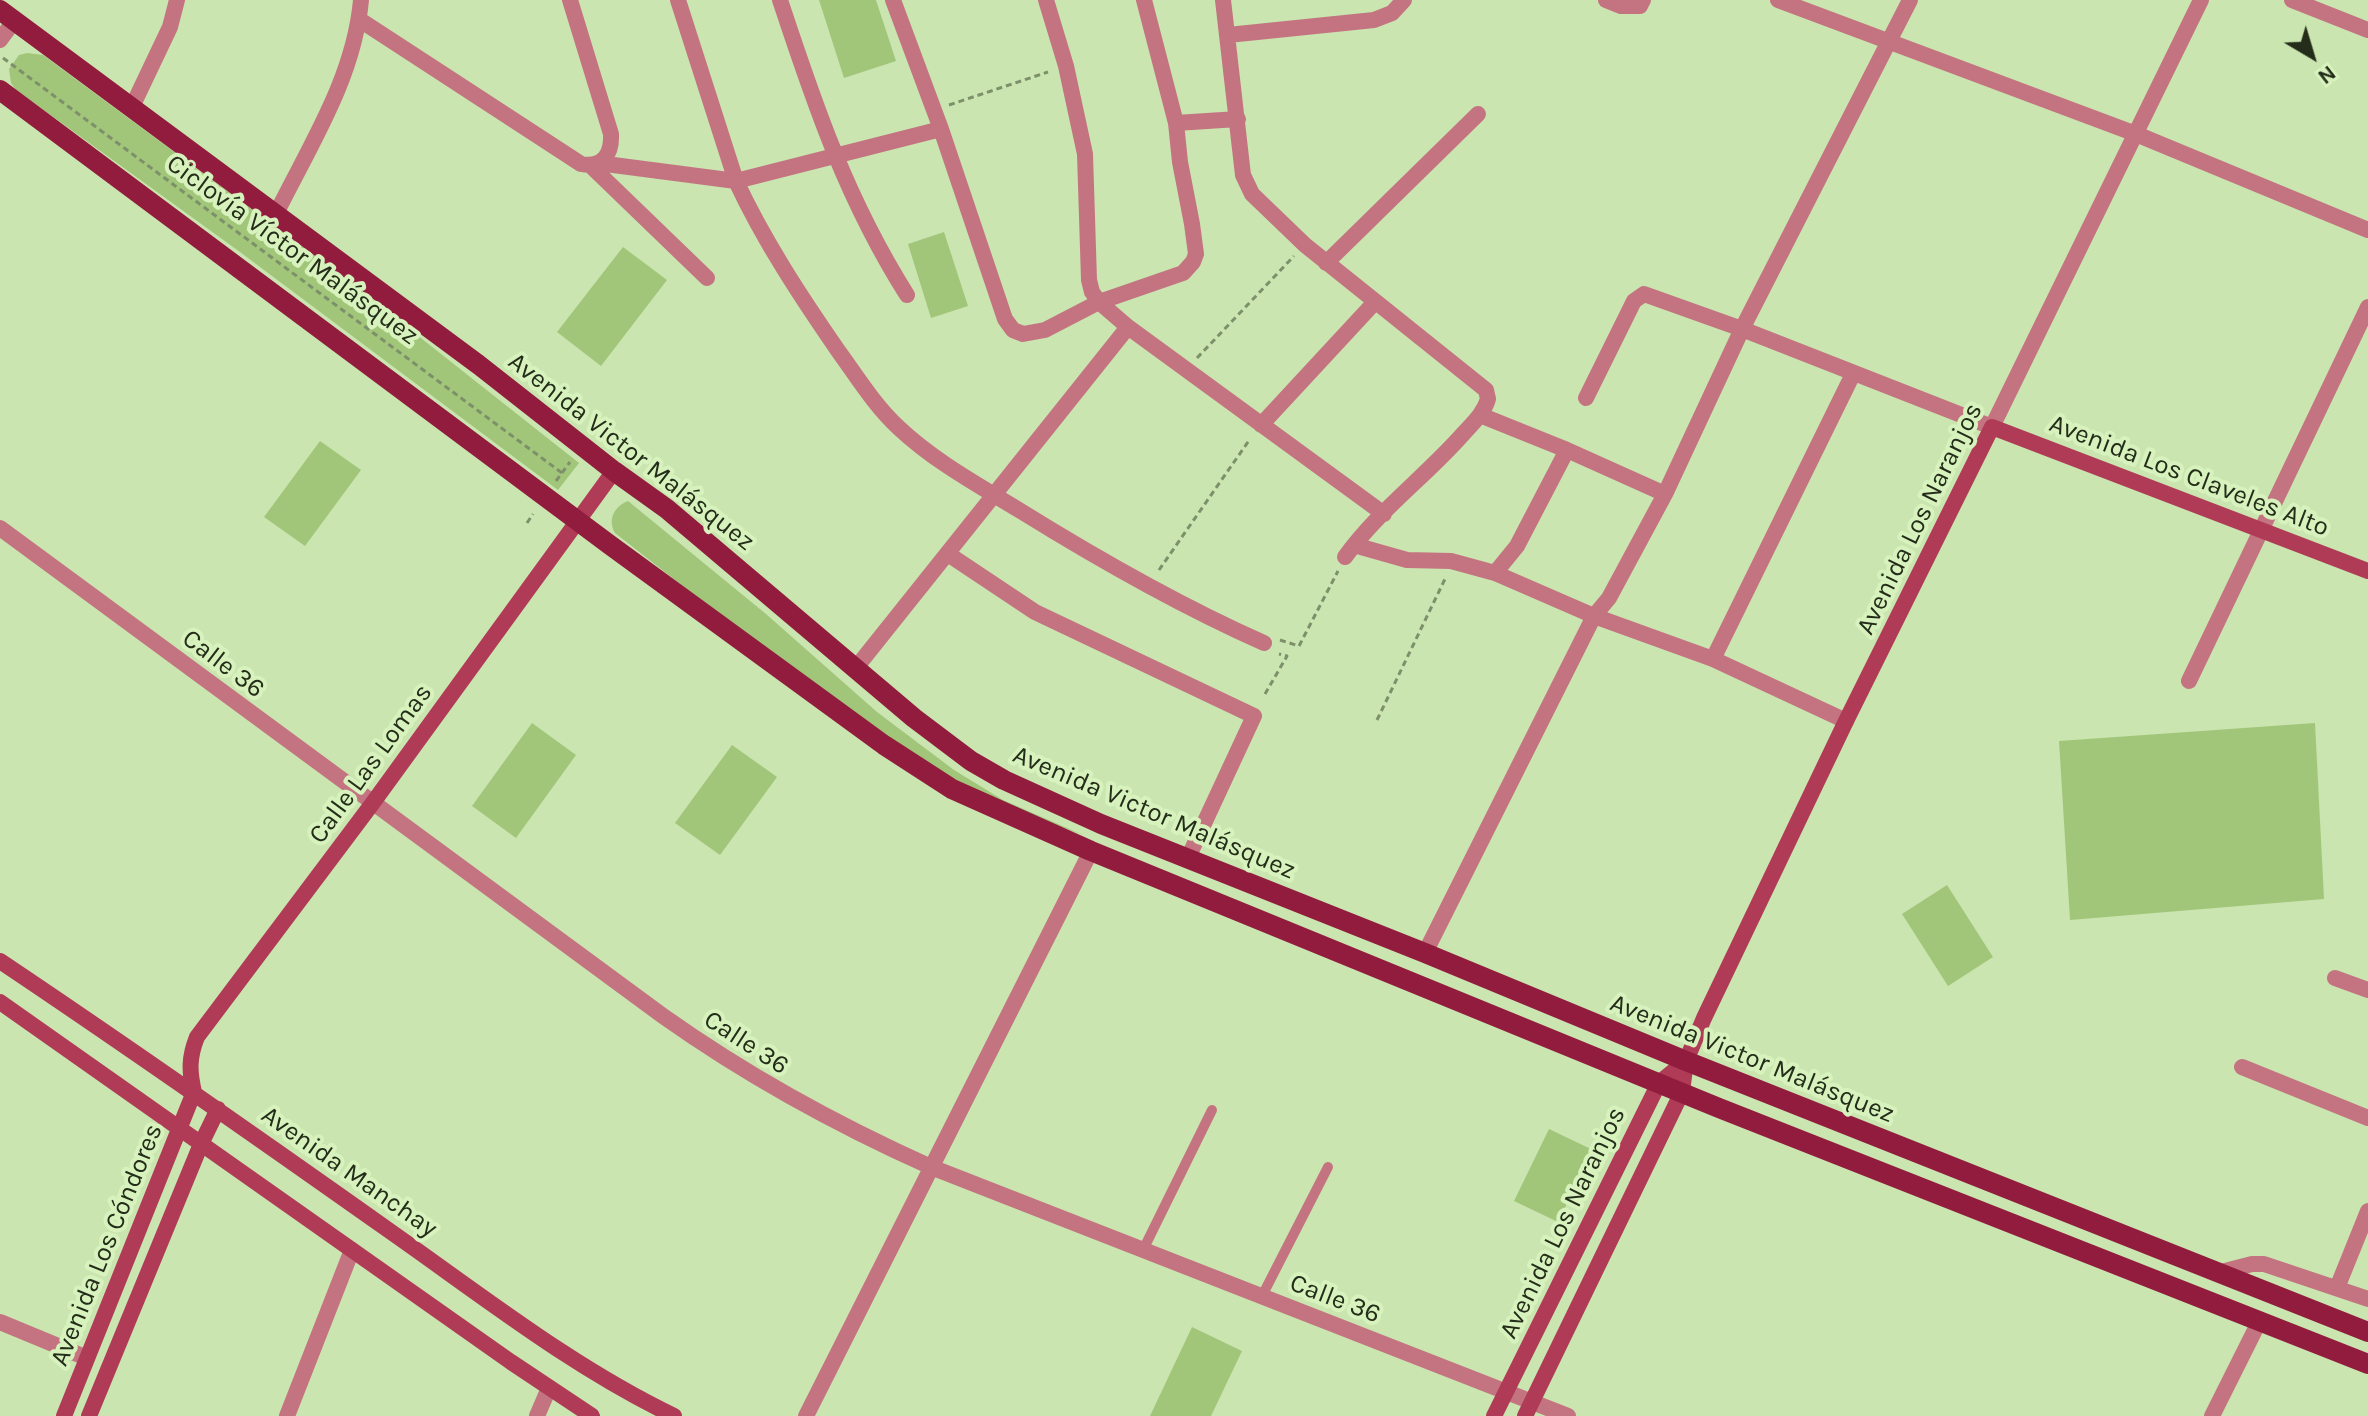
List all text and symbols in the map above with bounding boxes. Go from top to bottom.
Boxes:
north arrow [2272,16,2352,96]
text: N [2313,60,2341,90]
street label: Ciclovía Víctor Malásquez [160,148,424,352]
street label: Avenida Victor Malásquez [502,346,760,558]
street label: Avenida Los Naranjos [1850,398,1990,640]
street label: Avenida Los Claveles Alto [2045,408,2333,544]
street label: Calle 36 [176,623,270,705]
street label: Calle Las Lomas [303,678,439,850]
street label: Avenida Victor Malásquez [1008,739,1300,887]
street label: Avenida Victor Malásquez [1605,988,1899,1130]
street label: Calle 36 [698,1004,794,1082]
street label: Avenida Manchay [255,1100,443,1244]
street label: Avenida Los Naranjos [1493,1102,1633,1344]
street label: Avenida Los Cóndores [44,1119,170,1371]
street label: Calle 36 [1285,1267,1385,1331]

